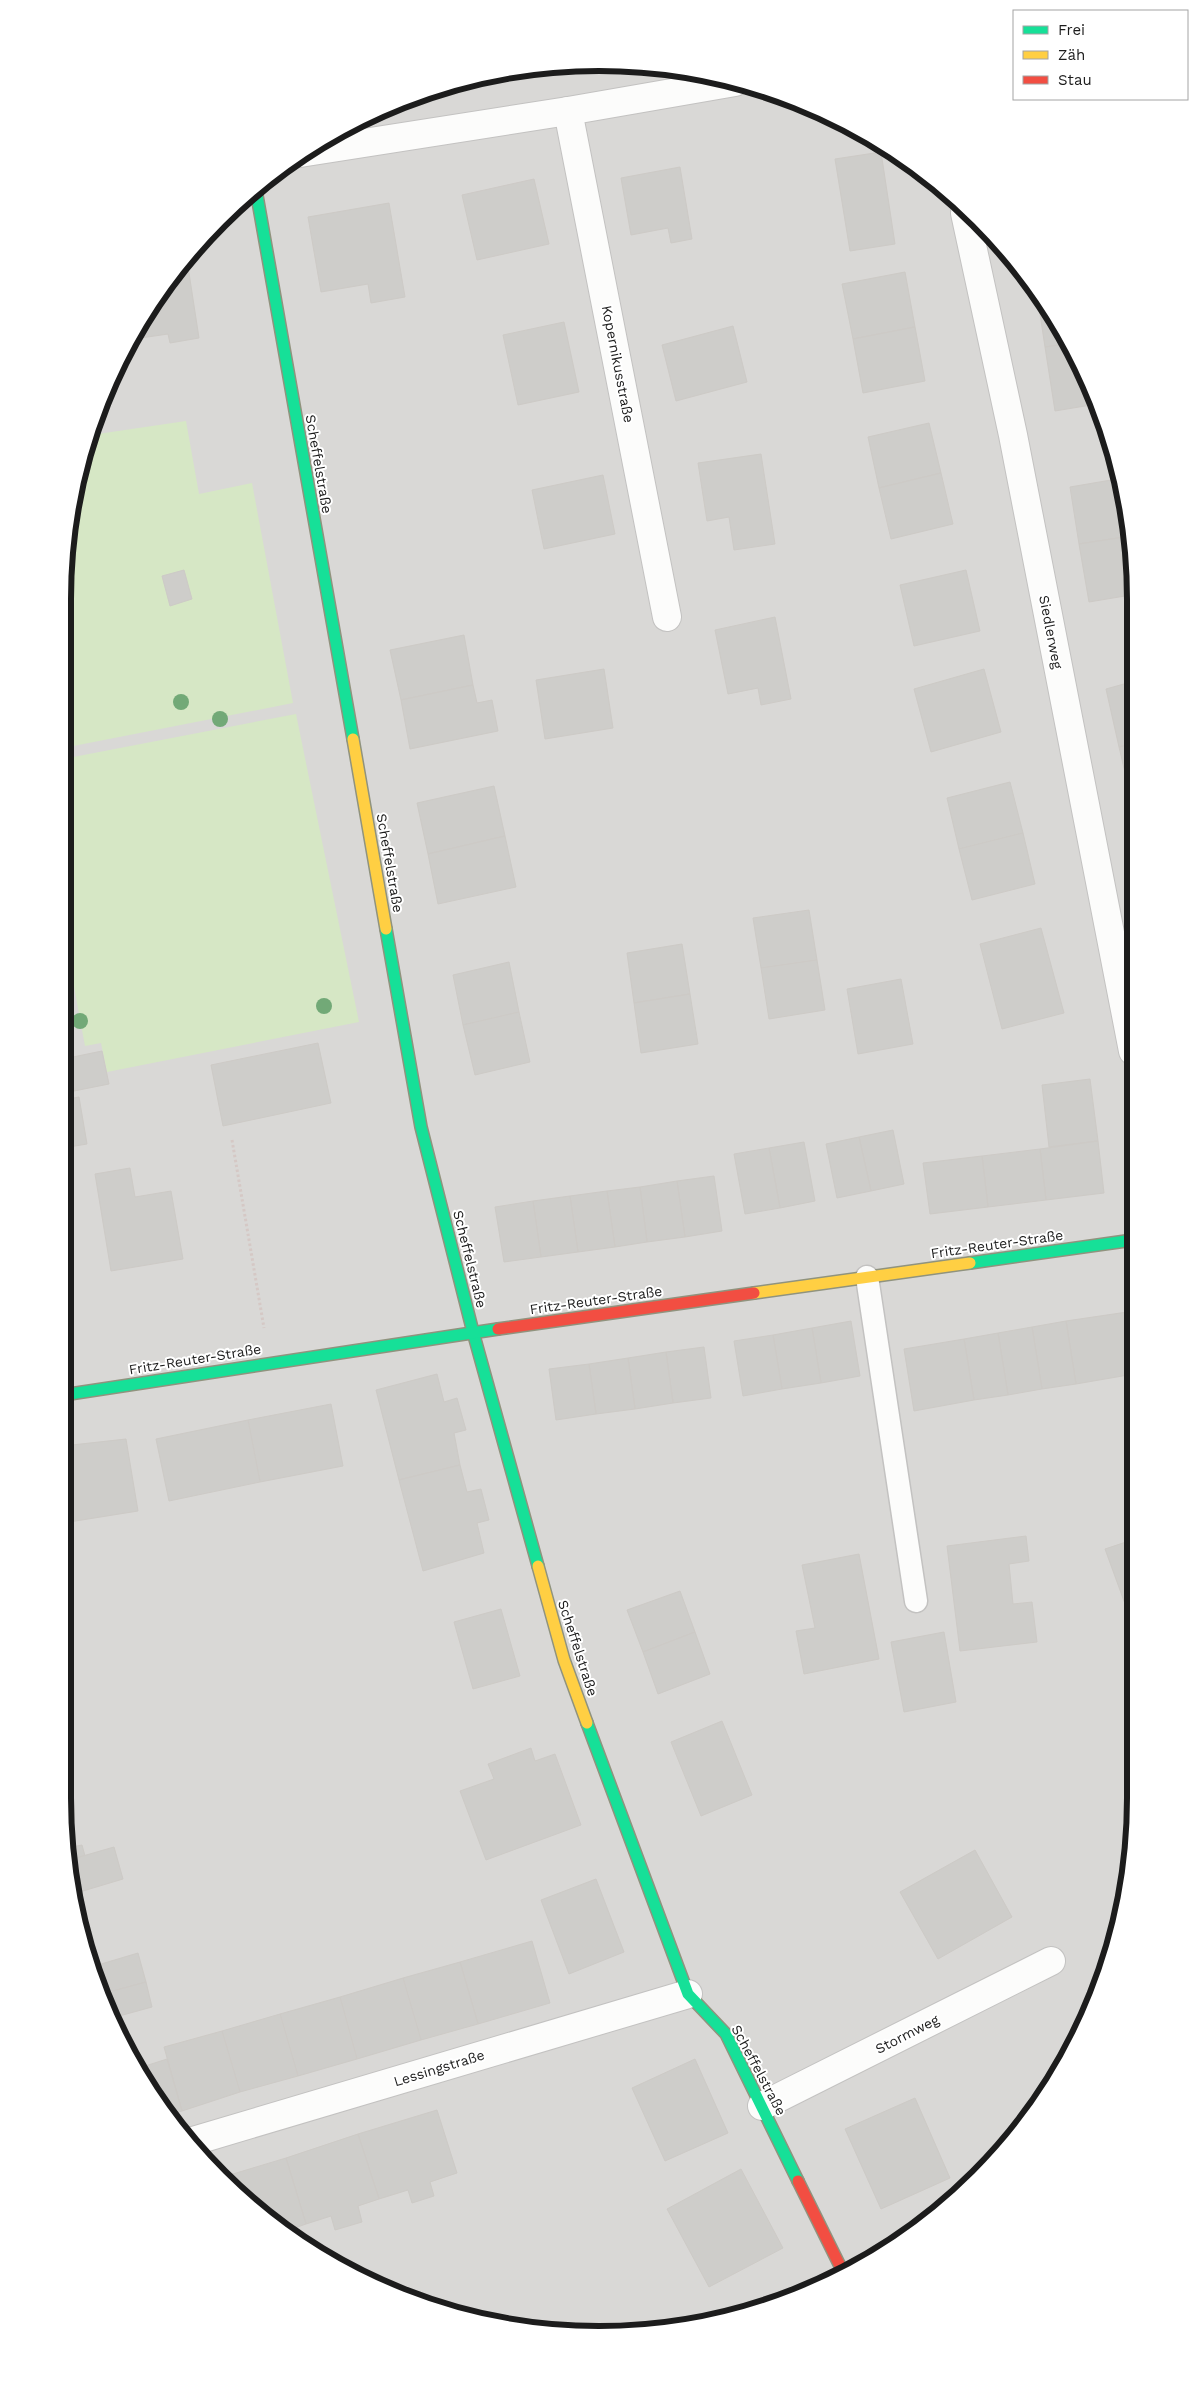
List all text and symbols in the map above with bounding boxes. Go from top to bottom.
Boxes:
legend [1013,10,1188,100]
text: Frei [1058,21,1085,39]
text: Zäh [1058,46,1085,64]
text: Stau [1058,71,1092,89]
street label: Kopernikusstraße [599,304,637,424]
street label: Scheffelstraße [302,413,336,515]
street label: Siedlerweg [1036,594,1066,671]
street label: Scheffelstraße [373,812,407,914]
street label: Scheffelstraße [450,1209,490,1309]
street label: Fritz-Reuter-Straße [930,1227,1064,1261]
street label: Fritz-Reuter-Straße [529,1283,663,1317]
street label: Fritz-Reuter-Straße [128,1341,262,1377]
street label: Scheffelstraße [555,1598,601,1698]
street label: Stormweg [873,2011,942,2057]
street label: Scheffelstraße [728,2022,790,2118]
street label: Lessingstraße [392,2047,486,2089]

